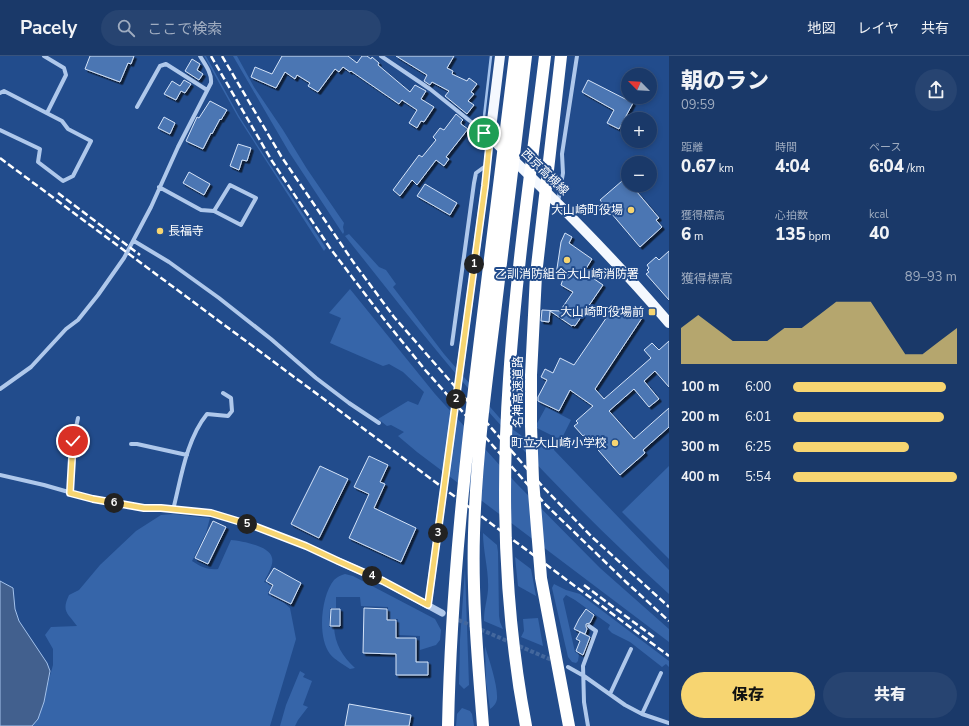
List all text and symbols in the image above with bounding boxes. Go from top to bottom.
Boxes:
search box [101,10,381,46]
text: Pacely [20,15,77,41]
icon: search [115,17,137,39]
text: ここで検索 [147,19,222,39]
text: 地図 [807,19,835,38]
text: レイヤ [857,19,899,38]
text: 共有 [921,19,949,38]
text: 朝のラン [681,66,769,96]
north arrow [621,68,657,104]
map controls [621,68,657,192]
button: share [915,69,957,111]
text: 09:59 [681,96,715,114]
button: + [621,112,657,148]
pin [467,116,501,150]
icon: arrive [473,122,495,144]
text: 距離 [681,140,703,155]
text: 時間 [775,140,797,155]
text: ペース [869,140,901,155]
street label: 西京高槻線 [518,145,572,199]
text: 0.67 [681,155,716,178]
text: 4:04 [775,155,810,178]
text: 6:04 [869,155,904,178]
button: − [621,156,657,192]
text: km [716,161,734,176]
text: /km [904,161,925,176]
place label: 大山崎町役場 [551,202,623,218]
marker: 大山崎町役場 [626,205,636,215]
text: kcal [869,207,889,222]
text: 獲得標高 [681,208,725,223]
text: 心拍数 [775,208,808,223]
text: 40 [869,222,889,245]
place label: 長福寺 [168,223,204,239]
text: 6 [681,223,691,246]
text: 135 [775,223,806,246]
marker: 長福寺 [155,226,165,236]
text: m [691,229,703,244]
text: bpm [806,229,831,244]
pin: 1 [464,254,484,274]
marker: 乙訓消防組合大山崎消防署 [562,255,572,265]
text: 1 [471,256,477,271]
place label: 乙訓消防組合大山崎消防署 [495,266,639,282]
text: 89–93 m [905,268,957,286]
text: 獲得標高 [681,270,733,288]
place label: 大山崎町役場前 [560,304,644,320]
marker: 大山崎町役場前 [647,307,657,317]
street label: 名神高速道路 [510,356,526,428]
text: 100 m [681,378,719,396]
text: 6:00 [745,378,771,396]
pin: 2 [446,389,466,409]
text: 2 [453,391,459,406]
text: 200 m [681,408,719,426]
text: 6:01 [745,408,771,426]
pin [56,424,90,458]
icon: check [62,430,84,452]
place label: 町立大山崎小学校 [511,435,607,451]
marker: 町立大山崎小学校 [610,438,620,448]
text: 300 m [681,438,719,456]
text: 6:25 [745,438,771,456]
text: 400 m [681,468,719,486]
text: 5:54 [745,468,771,486]
pin: 6 [104,493,124,513]
text: 6 [111,495,117,510]
pin: 5 [237,514,257,534]
text: 5 [244,516,250,531]
pin: 3 [428,523,448,543]
text: 3 [435,525,441,540]
pin: 4 [362,566,382,586]
text: 4 [369,568,375,583]
button: 保存 [681,672,815,718]
button: 共有 [823,672,957,718]

